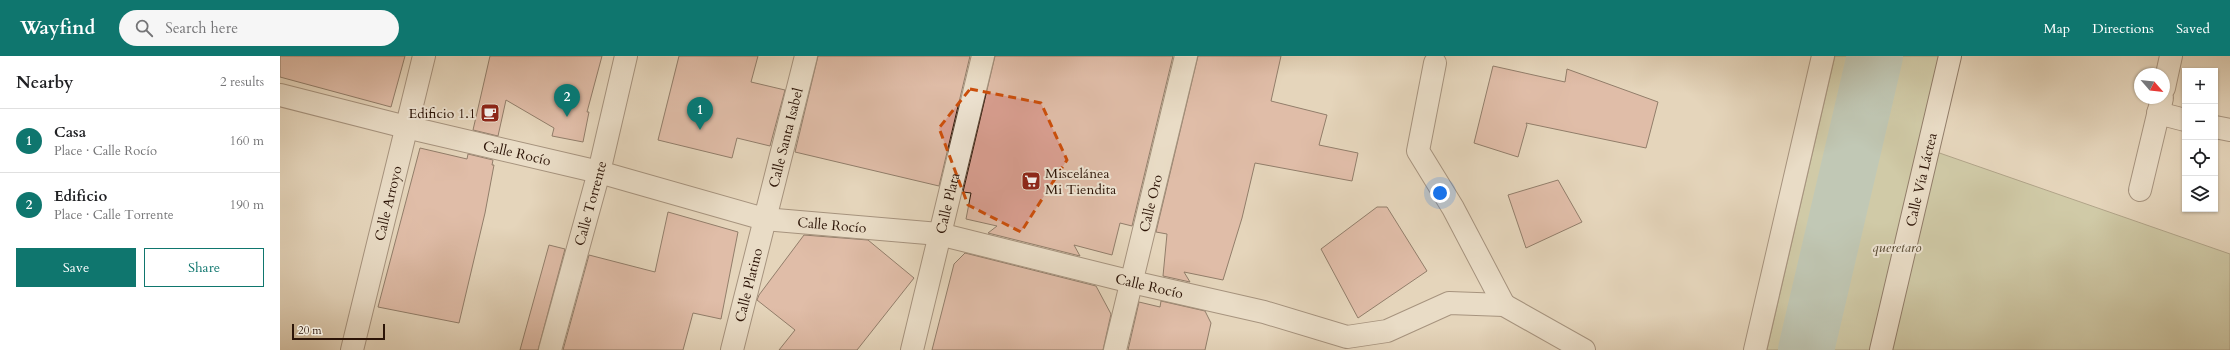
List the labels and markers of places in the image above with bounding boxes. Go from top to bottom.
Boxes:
pin: 2 [554,84,580,117]
pin: 1 [687,97,713,130]
cafe icon: Edificio 1.1 [479,102,501,124]
place label: Edificio 1.1 [409,104,476,123]
place label: Miscelánea Mi Tiendita [1045,164,1116,199]
supermarket icon: Miscelánea Mi Tiendita [1020,170,1042,192]

